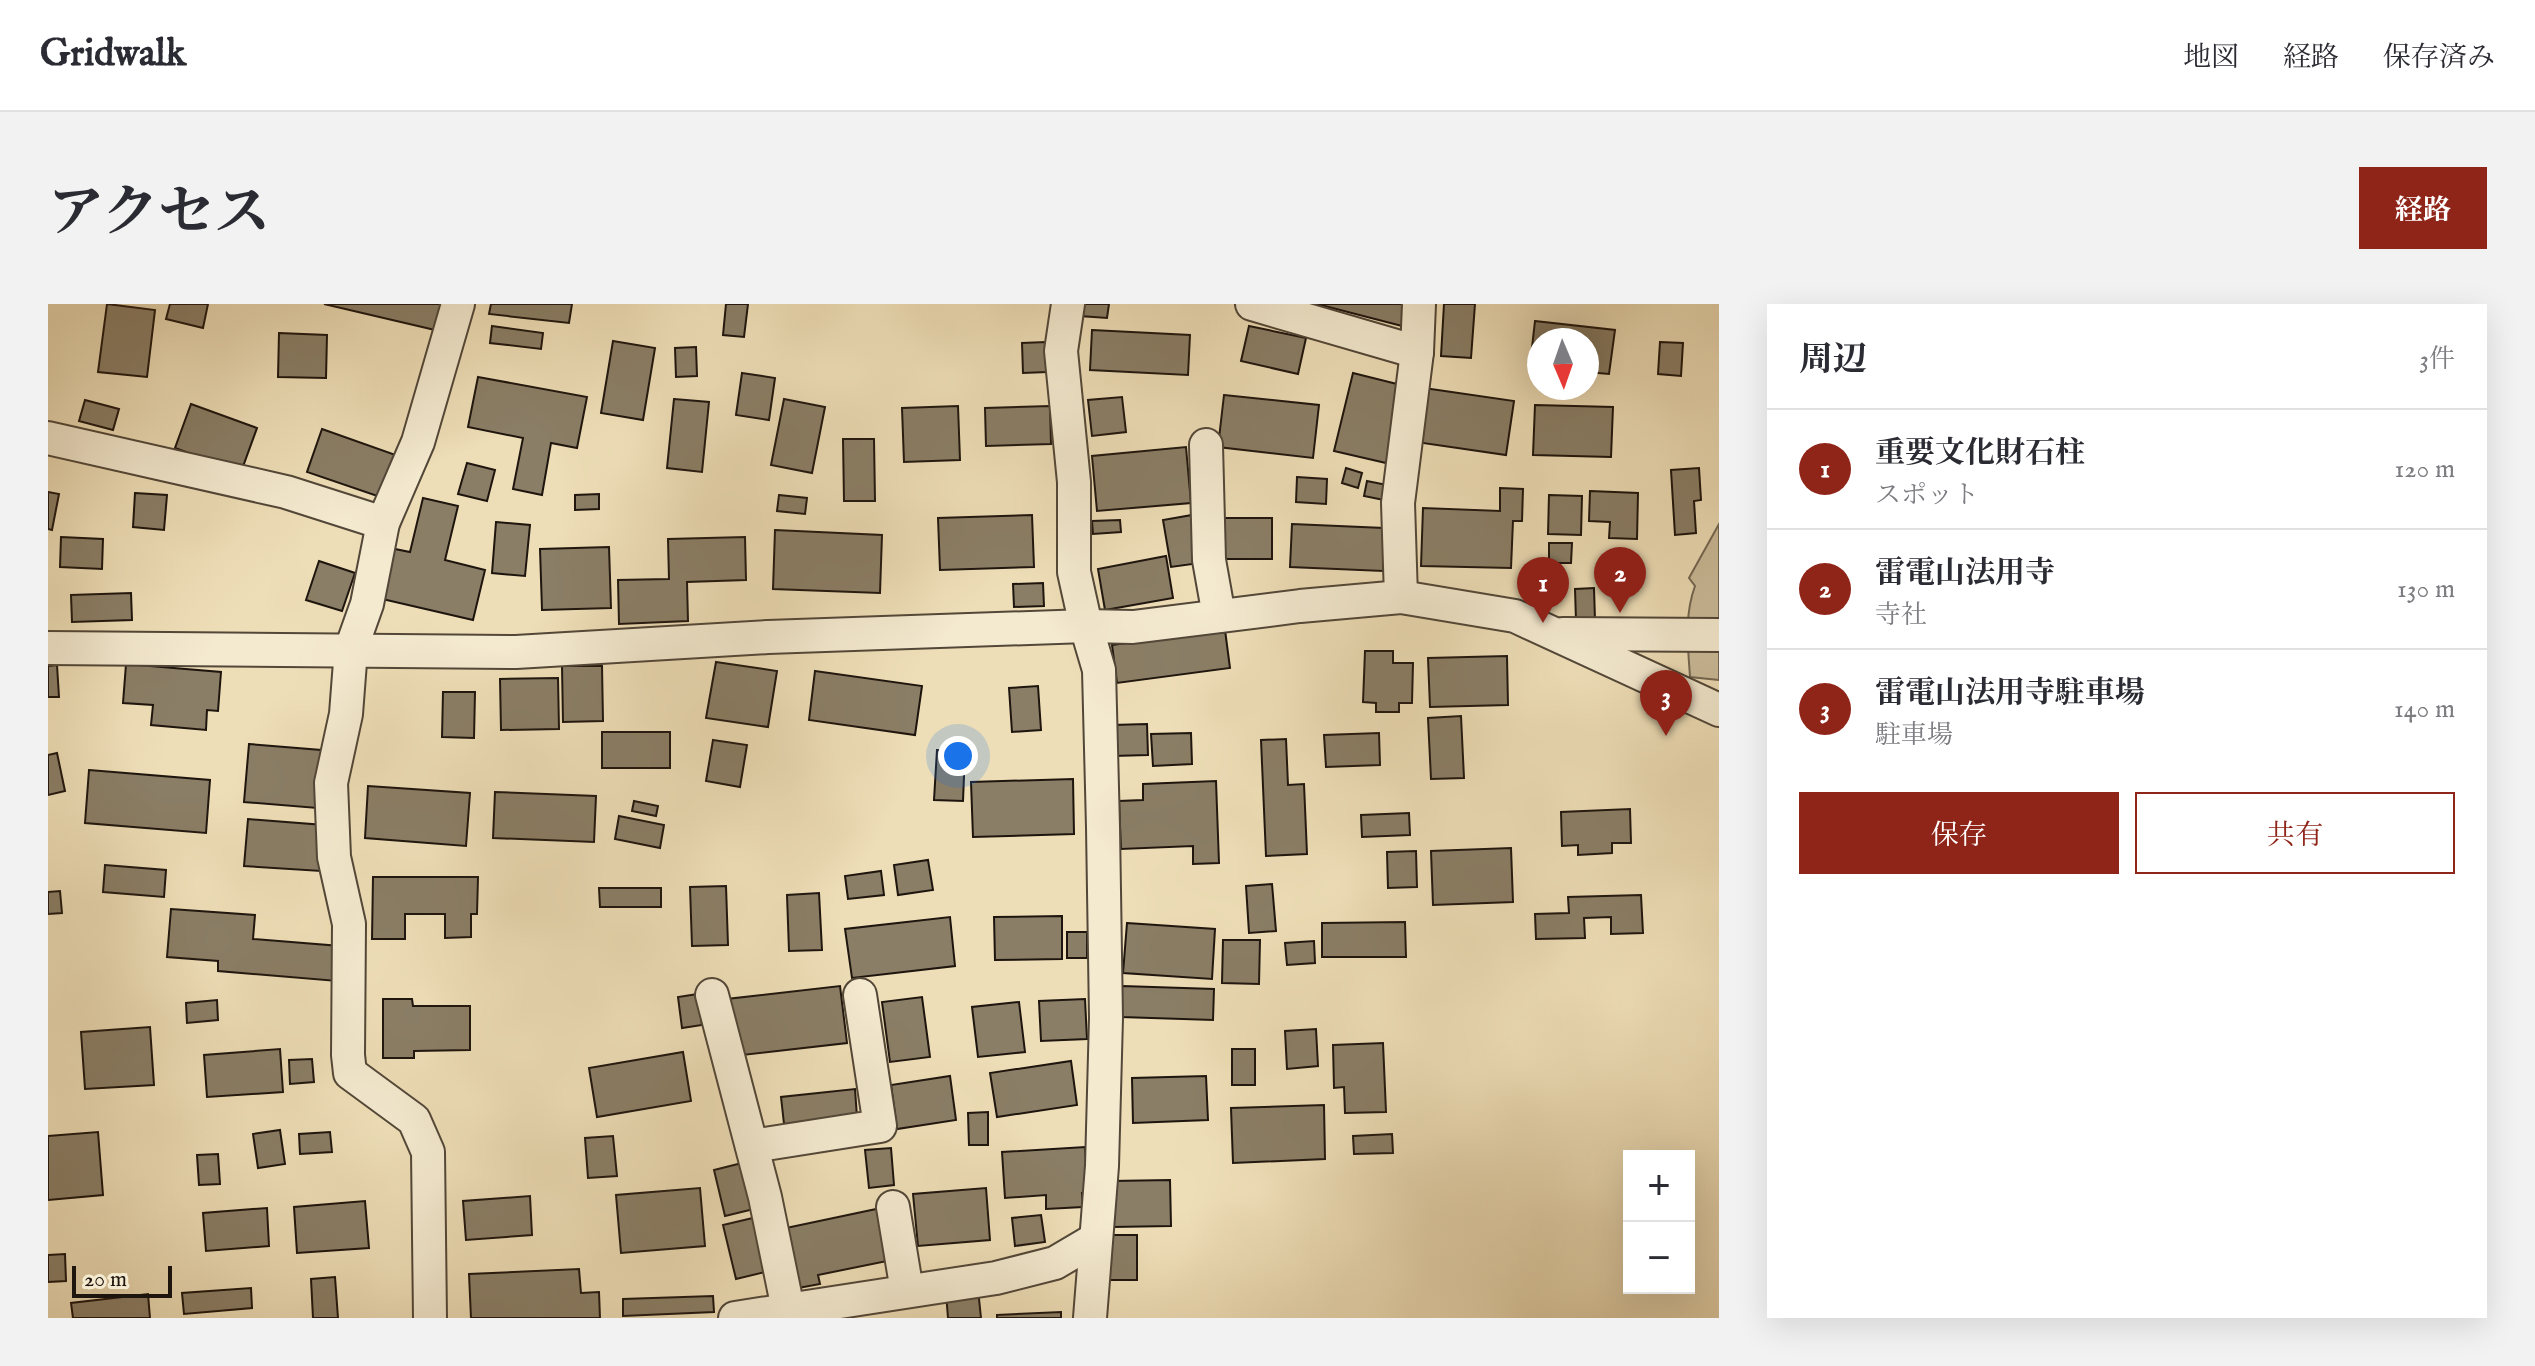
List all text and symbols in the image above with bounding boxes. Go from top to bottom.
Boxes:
text: Gridwalk [40,31,186,79]
text: 地図 [2183,41,2239,76]
text: 経路 [2283,41,2339,76]
text: 保存済み [2383,41,2495,76]
button: 経路 [2359,167,2487,249]
text: アクセス [48,179,270,250]
north arrow [1527,328,1599,400]
text: 周辺 [1799,339,1867,382]
text: 3件 [2419,343,2455,376]
text: 重要文化財石柱 [1875,435,2085,473]
text: 1 [1820,453,1830,486]
text: 120 m [2395,453,2455,486]
text: スポット [1875,479,1979,512]
pin: 2 [1594,547,1646,613]
text: 雷電山法用寺 [1875,555,2055,593]
pin: 1 [1517,557,1569,623]
text: 2 [1819,573,1831,606]
text: 130 m [2397,573,2455,606]
text: 寺社 [1875,599,1927,632]
pin: 3 [1640,670,1692,736]
text: 雷電山法用寺駐車場 [1875,675,2145,713]
text: 3 [1820,693,1830,726]
text: 140 m [2394,693,2455,726]
text: 駐車場 [1875,719,1953,752]
your location [938,736,978,776]
button: 保存 [1799,792,2119,874]
button: 共有 [2135,792,2455,874]
map controls [1623,1150,1695,1294]
button: + [1623,1150,1695,1222]
button: − [1623,1222,1695,1294]
scale bar [72,1262,172,1298]
text: 20 m [84,1266,127,1294]

